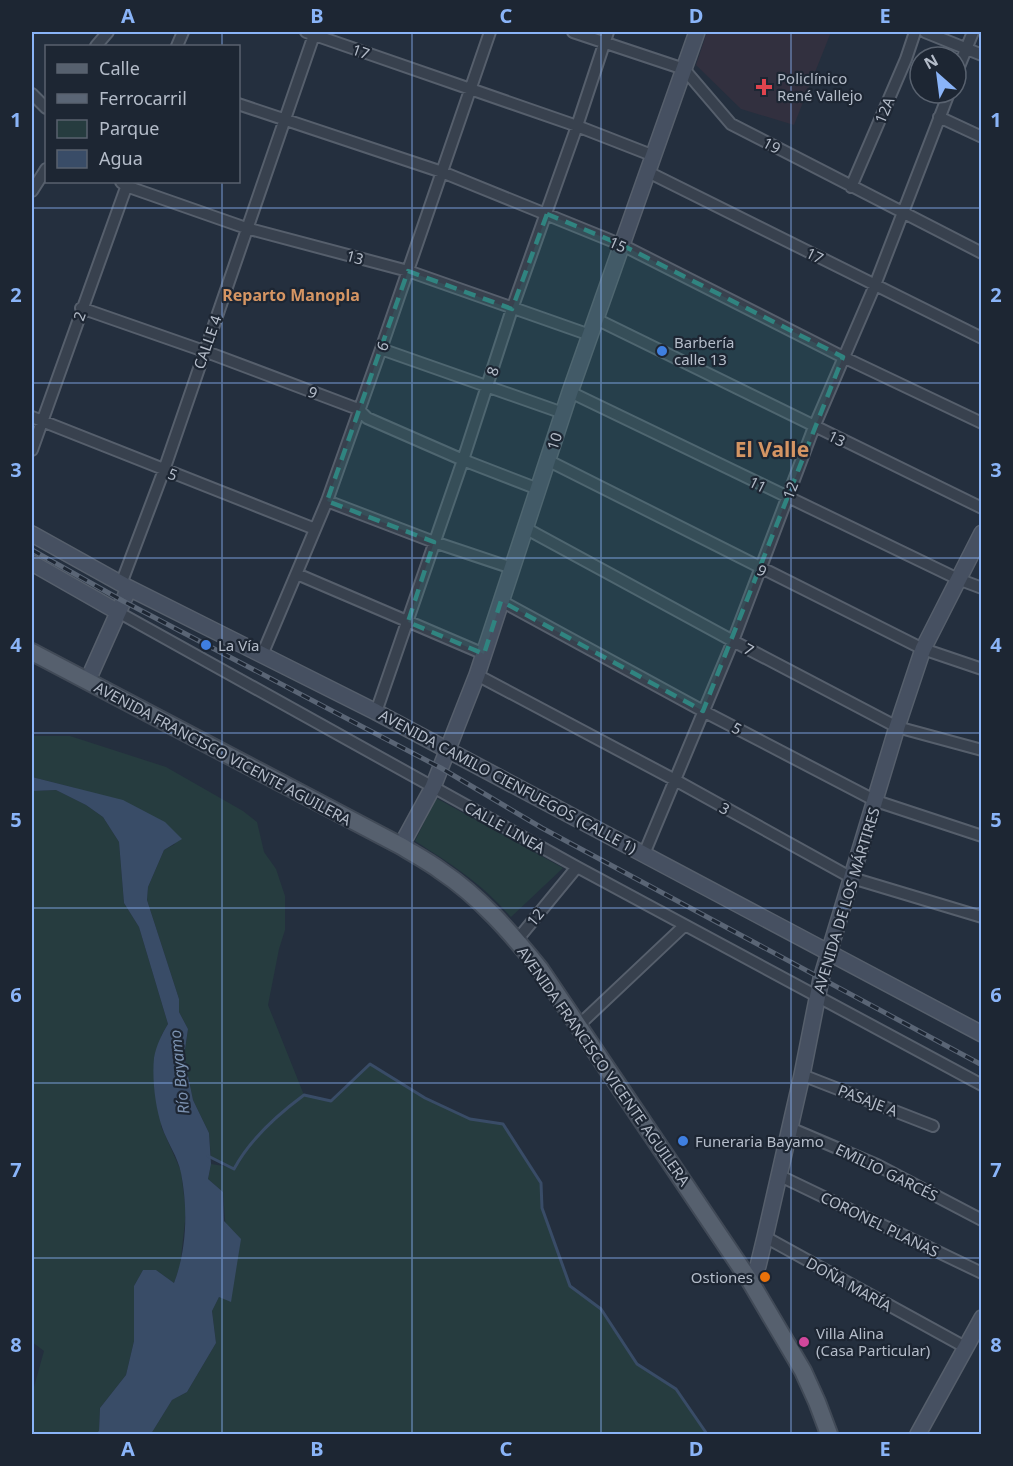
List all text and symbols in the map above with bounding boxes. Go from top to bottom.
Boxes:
text: A [121,2,135,29]
text: B [310,2,324,29]
text: C [500,2,513,29]
text: D [689,2,703,29]
text: E [879,2,891,29]
street label: 17 [350,39,372,63]
legend [45,45,240,183]
north arrow [908,45,968,105]
text: N [920,49,942,75]
text: Calle [99,56,140,80]
place label: Policlínico René Vallejo [777,68,863,105]
marker: Policlínico René Vallejo [755,78,773,96]
text: Ferrocarril [99,86,187,110]
street label: 12A [870,93,899,126]
text: 1 [10,106,22,133]
text: 1 [990,106,1002,133]
text: Parque [99,116,159,140]
street label: 19 [760,132,784,158]
text: Agua [99,146,143,170]
street label: 15 [606,231,630,257]
street label: 17 [803,242,827,268]
street label: 13 [344,245,366,269]
text: 2 [10,281,22,308]
text: 2 [990,281,1002,308]
district label: Reparto Manopla [222,284,360,306]
street label: 2 [68,309,90,323]
street label: CALLE 4 [188,312,226,372]
place label: Barbería calle 13 [674,332,735,369]
street label: 6 [371,339,393,353]
marker: Barbería calle 13 [655,344,669,358]
street label: 8 [481,364,503,378]
street label: 9 [305,381,321,403]
street label: 13 [825,425,849,451]
street label: 10 [542,430,566,452]
district label: El Valle [735,435,809,463]
text: 3 [10,456,22,483]
text: 3 [990,456,1002,483]
street label: 5 [165,463,181,485]
street label: 11 [746,471,770,497]
street label: 12 [778,478,802,502]
street label: 9 [754,559,770,581]
text: 4 [10,631,22,658]
text: 4 [990,631,1002,658]
place label: La Vía [218,635,259,655]
marker: La Vía [199,638,213,652]
street label: 7 [741,638,757,660]
street label: AVENIDA FRANCISCO VICENTE AGUILERA [91,677,355,830]
street label: AVENIDA CAMILO CIENFUEGOS (CALLE 1) [376,704,640,858]
street label: 5 [729,717,745,739]
street label: CALLE LINEA [461,797,549,858]
street label: 3 [716,797,734,819]
street label: AVENIDA DE LOS MÁRTIRES [808,805,884,995]
text: 5 [10,806,22,833]
text: 5 [990,806,1002,833]
street label: 12 [522,904,548,930]
street label: AVENIDA FRANCISCO VICENTE AGUILERA [513,942,695,1190]
text: 6 [10,981,22,1008]
text: 6 [990,981,1002,1008]
water label: Río Bayamo [164,1029,194,1115]
street label: PASAJE A [835,1079,901,1121]
place label: Funeraria Bayamo [695,1131,824,1151]
marker: Funeraria Bayamo [676,1134,690,1148]
street label: EMILIO GARCÉS [833,1139,941,1205]
text: 7 [10,1156,22,1183]
text: 7 [990,1156,1002,1183]
street label: CORONEL PLANAS [818,1187,942,1261]
street label: DOÑA MARÍA [803,1252,896,1316]
place label: Ostiones [691,1267,753,1287]
marker: Ostiones [758,1270,772,1284]
place label: Villa Alina (Casa Particular) [816,1323,930,1360]
text: 8 [10,1331,22,1358]
text: 8 [990,1331,1002,1358]
marker: Villa Alina (Casa Particular) [797,1335,811,1349]
text: A [121,1435,135,1462]
text: B [310,1435,324,1462]
text: C [500,1435,513,1462]
text: D [689,1435,703,1462]
text: E [879,1435,891,1462]

